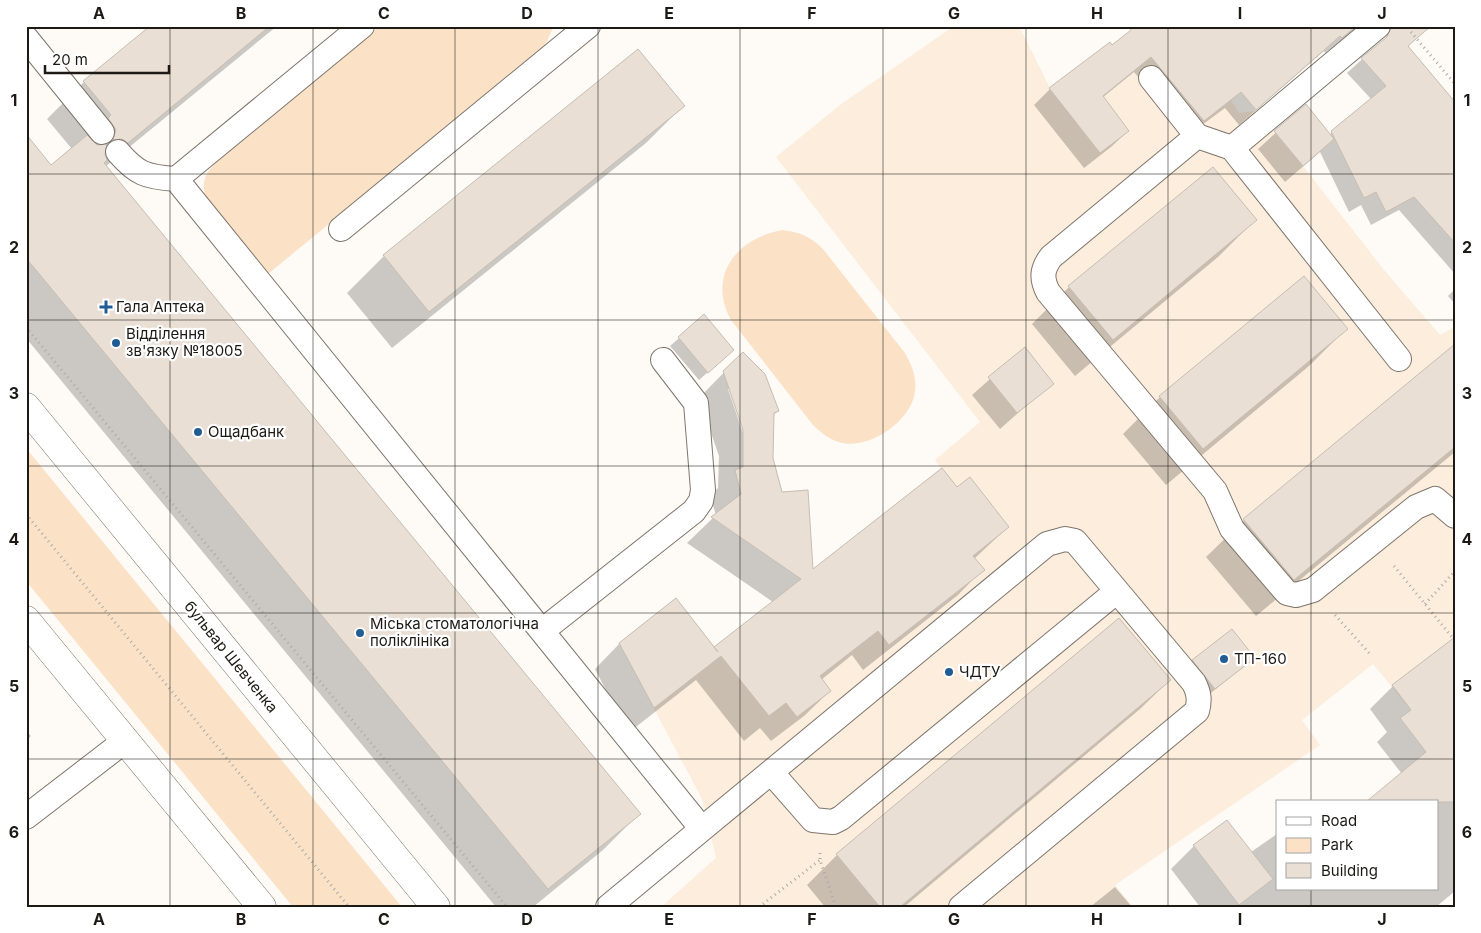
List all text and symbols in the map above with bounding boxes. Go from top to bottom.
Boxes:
text: A [93,3,105,23]
text: B [236,3,246,23]
text: C [378,3,390,23]
text: D [521,3,533,23]
text: E [664,3,674,23]
text: F [807,3,817,23]
text: G [948,3,960,23]
text: H [1091,3,1103,23]
text: I [1238,3,1242,23]
text: J [1377,3,1387,23]
scale bar [45,42,169,74]
text: 20 m [52,50,88,69]
text: 1 [11,90,17,110]
text: 1 [1464,90,1470,110]
text: 2 [9,237,19,257]
text: 2 [1462,237,1472,257]
place label: Гала Аптека [116,297,204,316]
marker: Гала Аптека [100,301,112,313]
place label: Відділення зв'язку №18005 [126,324,243,360]
marker: Відділення зв'язку №18005 [110,337,122,349]
text: 3 [9,383,19,403]
text: 3 [1462,383,1472,403]
place label: Ощадбанк [208,422,284,441]
marker: Ощадбанк [192,426,204,438]
text: 4 [9,529,20,549]
text: 4 [1462,529,1473,549]
street label: бульвар Шевченка [180,597,282,716]
place label: Міська стоматологічна поліклініка [370,614,539,650]
marker: Міська стоматологічна поліклініка [354,627,366,639]
place label: ТП-160 [1234,649,1287,668]
marker: ТП-160 [1218,653,1230,665]
place label: ЧДТУ [959,662,1001,681]
marker: ЧДТУ [943,666,955,678]
text: 5 [9,676,19,696]
text: 5 [1462,676,1472,696]
legend [1276,800,1438,890]
text: Road [1321,811,1357,830]
text: 6 [9,822,19,842]
text: 6 [1462,822,1472,842]
text: Park [1321,835,1354,854]
text: Building [1321,861,1378,880]
text: A [93,909,105,929]
text: B [236,909,246,929]
text: C [378,909,390,929]
text: D [521,909,533,929]
text: E [664,909,674,929]
text: F [807,909,817,929]
text: G [948,909,960,929]
text: H [1091,909,1103,929]
text: I [1238,909,1242,929]
text: J [1377,909,1387,929]

